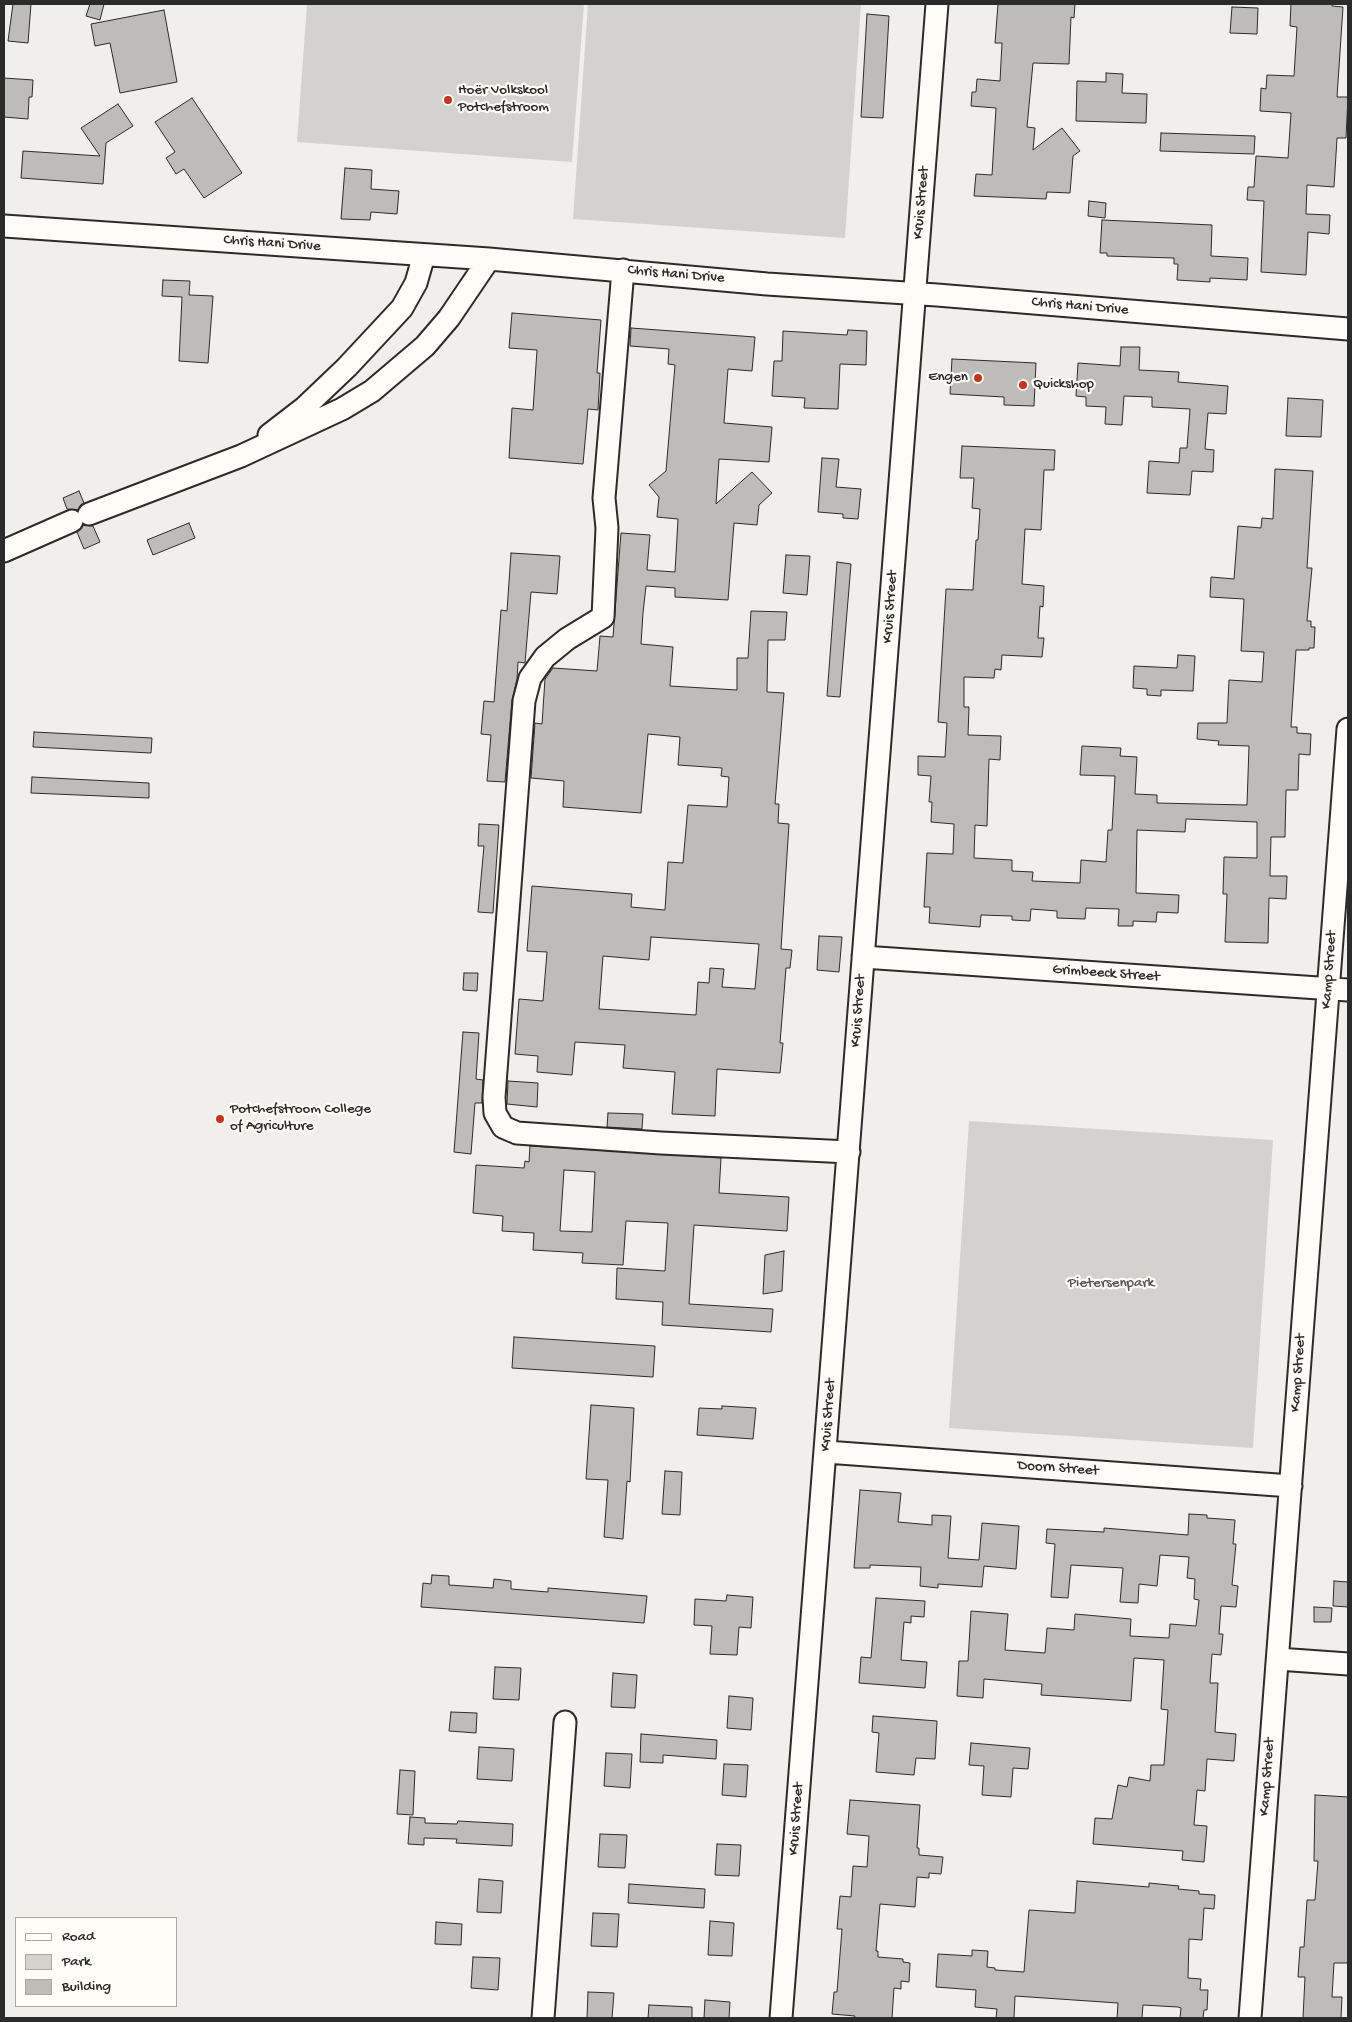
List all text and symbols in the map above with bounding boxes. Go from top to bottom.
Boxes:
place label: Hoër Volkskool Potchefstroom [458,82,549,117]
marker: Hoër Volkskool Potchefstroom [442,94,454,106]
street label: Kruis Street [910,166,934,240]
street label: Chris Hani Drive [223,232,321,256]
street label: Chris Hani Drive [627,262,725,288]
street label: Chris Hani Drive [1031,294,1129,320]
place label: Engen [928,369,968,387]
marker: Engen [972,372,984,384]
place label: Quickshop [1033,376,1094,394]
marker: Quickshop [1017,379,1029,391]
street label: Kruis Street [879,570,903,644]
street label: Kamp Street [1318,930,1342,1010]
street label: Grimbeeck Street [1052,961,1160,987]
street label: Kruis Street [847,974,871,1048]
place label: Potchefstroom College of Agriculture [230,1101,371,1136]
marker: Potchefstroom College of Agriculture [214,1113,226,1125]
park label: Pietersenpark [1068,1275,1154,1293]
street label: Kamp Street [1287,1333,1311,1413]
street label: Kruis Street [817,1378,841,1452]
street label: Doorn Street [1017,1457,1099,1481]
street label: Kamp Street [1256,1737,1280,1817]
street label: Kruis Street [785,1782,809,1856]
legend [15,1917,178,2007]
text: Road [62,1928,95,1946]
text: Park [62,1953,91,1971]
text: Building [62,1978,111,1996]

